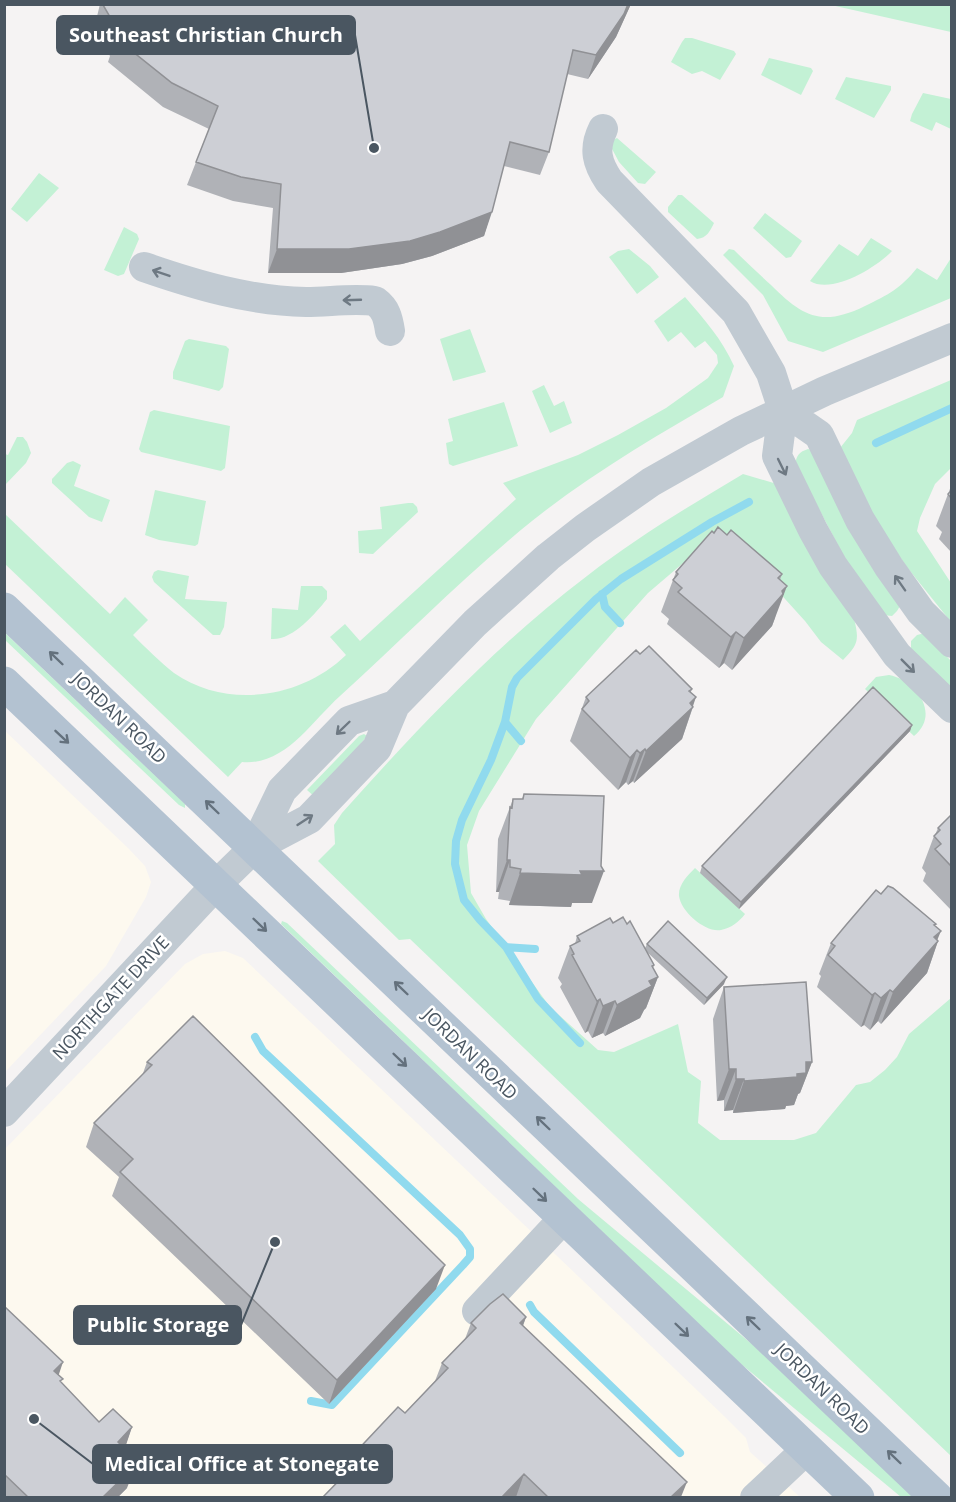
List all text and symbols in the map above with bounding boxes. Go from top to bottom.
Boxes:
callout: Southeast Christian Church [57,16,355,54]
text: Southeast Christian Church [69,21,343,48]
one-way arrow [152,266,170,277]
one-way arrow [343,295,362,306]
one-way arrow [777,457,789,475]
one-way arrow [894,575,906,591]
one-way arrow [48,651,63,665]
one-way arrow [901,659,916,673]
street label: JORDAN ROAD [66,665,172,768]
one-way arrow [335,721,350,736]
one-way arrow [55,730,70,744]
one-way arrow [205,801,220,815]
one-way arrow [296,814,313,826]
one-way arrow [252,917,267,932]
street label: NORTHGATE DRIVE [47,930,174,1064]
one-way arrow [394,981,409,996]
street label: JORDAN ROAD [417,1001,523,1104]
one-way arrow [392,1053,407,1067]
one-way arrow [535,1116,550,1130]
one-way arrow [533,1188,548,1202]
callout: Public Storage [74,1306,241,1344]
text: Public Storage [87,1311,229,1338]
one-way arrow [746,1316,761,1330]
one-way arrow [674,1322,689,1337]
street label: JORDAN ROAD [769,1336,875,1439]
callout: Medical Office at Stonegate [93,1445,392,1483]
text: Medical Office at Stonegate [105,1450,379,1477]
one-way arrow [887,1450,902,1464]

